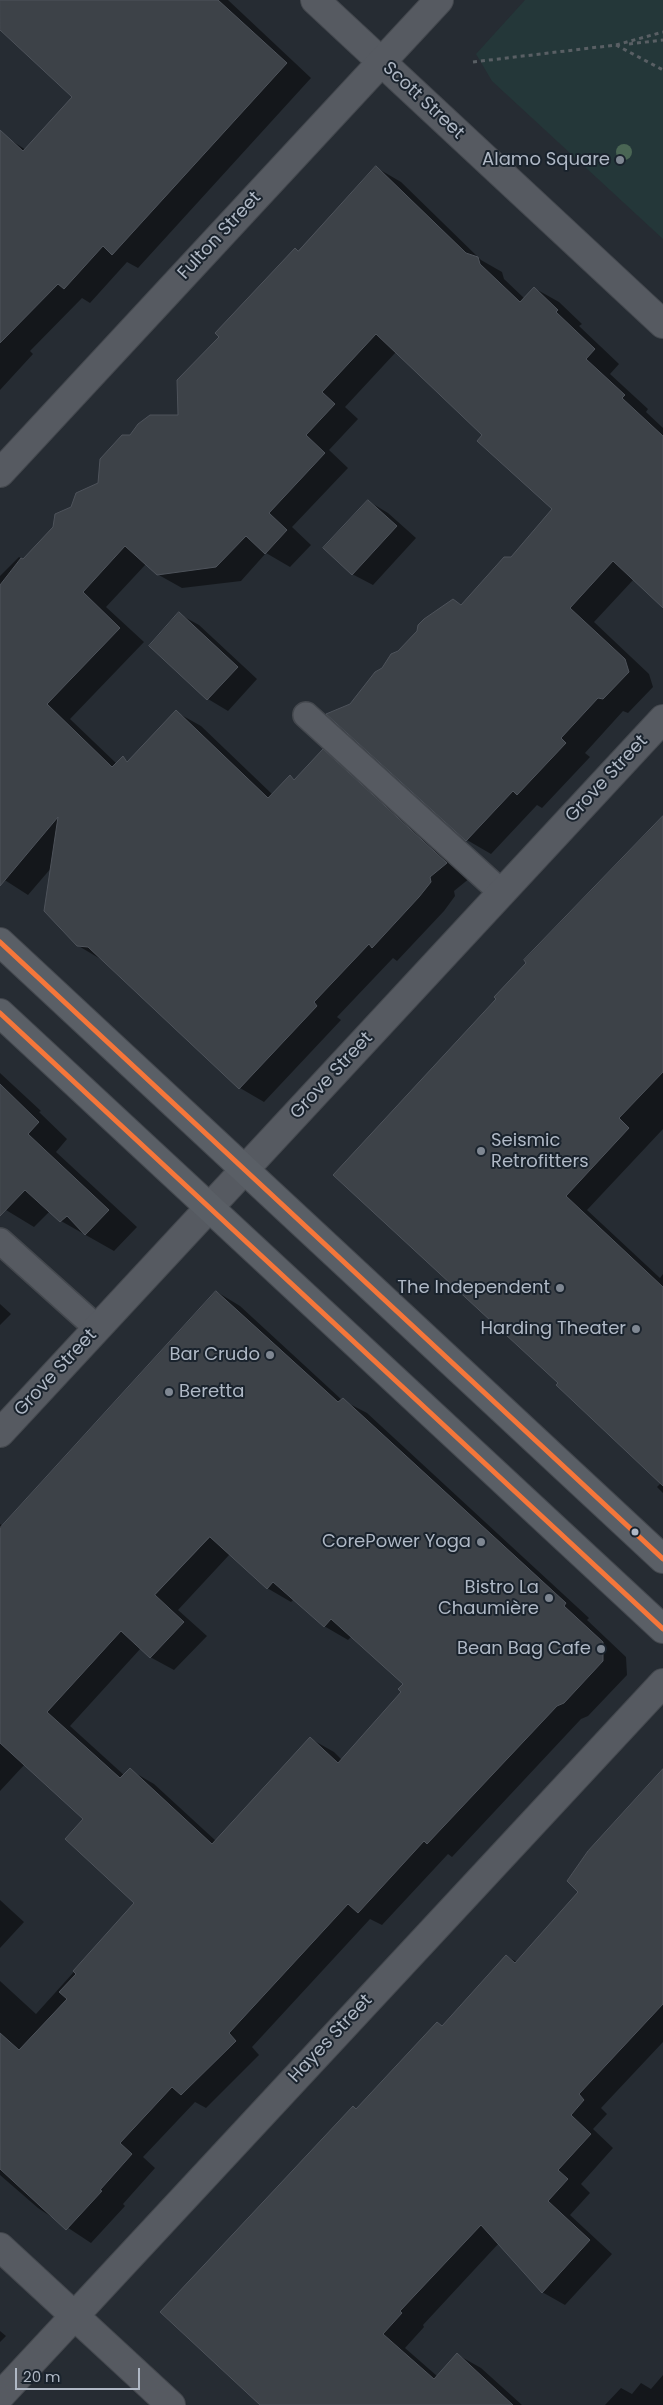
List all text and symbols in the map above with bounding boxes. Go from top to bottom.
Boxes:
street label: Scott Street [378,58,468,144]
place label: Alamo Square [482,149,610,171]
marker: Alamo Square [614,154,626,166]
street label: Fulton Street [174,188,266,284]
street label: Grove Street [561,731,653,827]
street label: Grove Street [286,1028,378,1124]
place label: Seismic Retrofitters [491,1130,589,1172]
marker: Seismic Retrofitters [475,1145,487,1157]
place label: The Independent [397,1277,550,1299]
marker: The Independent [554,1282,566,1294]
place label: Harding Theater [481,1318,626,1340]
marker: Harding Theater [630,1323,642,1335]
street label: Grove Street [10,1325,102,1421]
place label: Bar Crudo [169,1344,260,1366]
marker: Bar Crudo [264,1349,276,1361]
place label: Beretta [179,1381,244,1403]
marker: Beretta [163,1386,175,1398]
unlabelled marker [630,1527,640,1537]
place label: CorePower Yoga [322,1531,471,1553]
marker: CorePower Yoga [475,1536,487,1548]
place label: Bistro La Chaumière [438,1577,539,1620]
marker: Bistro La Chaumière [543,1592,555,1604]
place label: Bean Bag Cafe [457,1638,591,1660]
marker: Bean Bag Cafe [595,1643,607,1655]
street label: Hayes Street [285,1990,377,2088]
scale bar [18,2358,142,2390]
text: 20 m [23,2366,61,2387]

